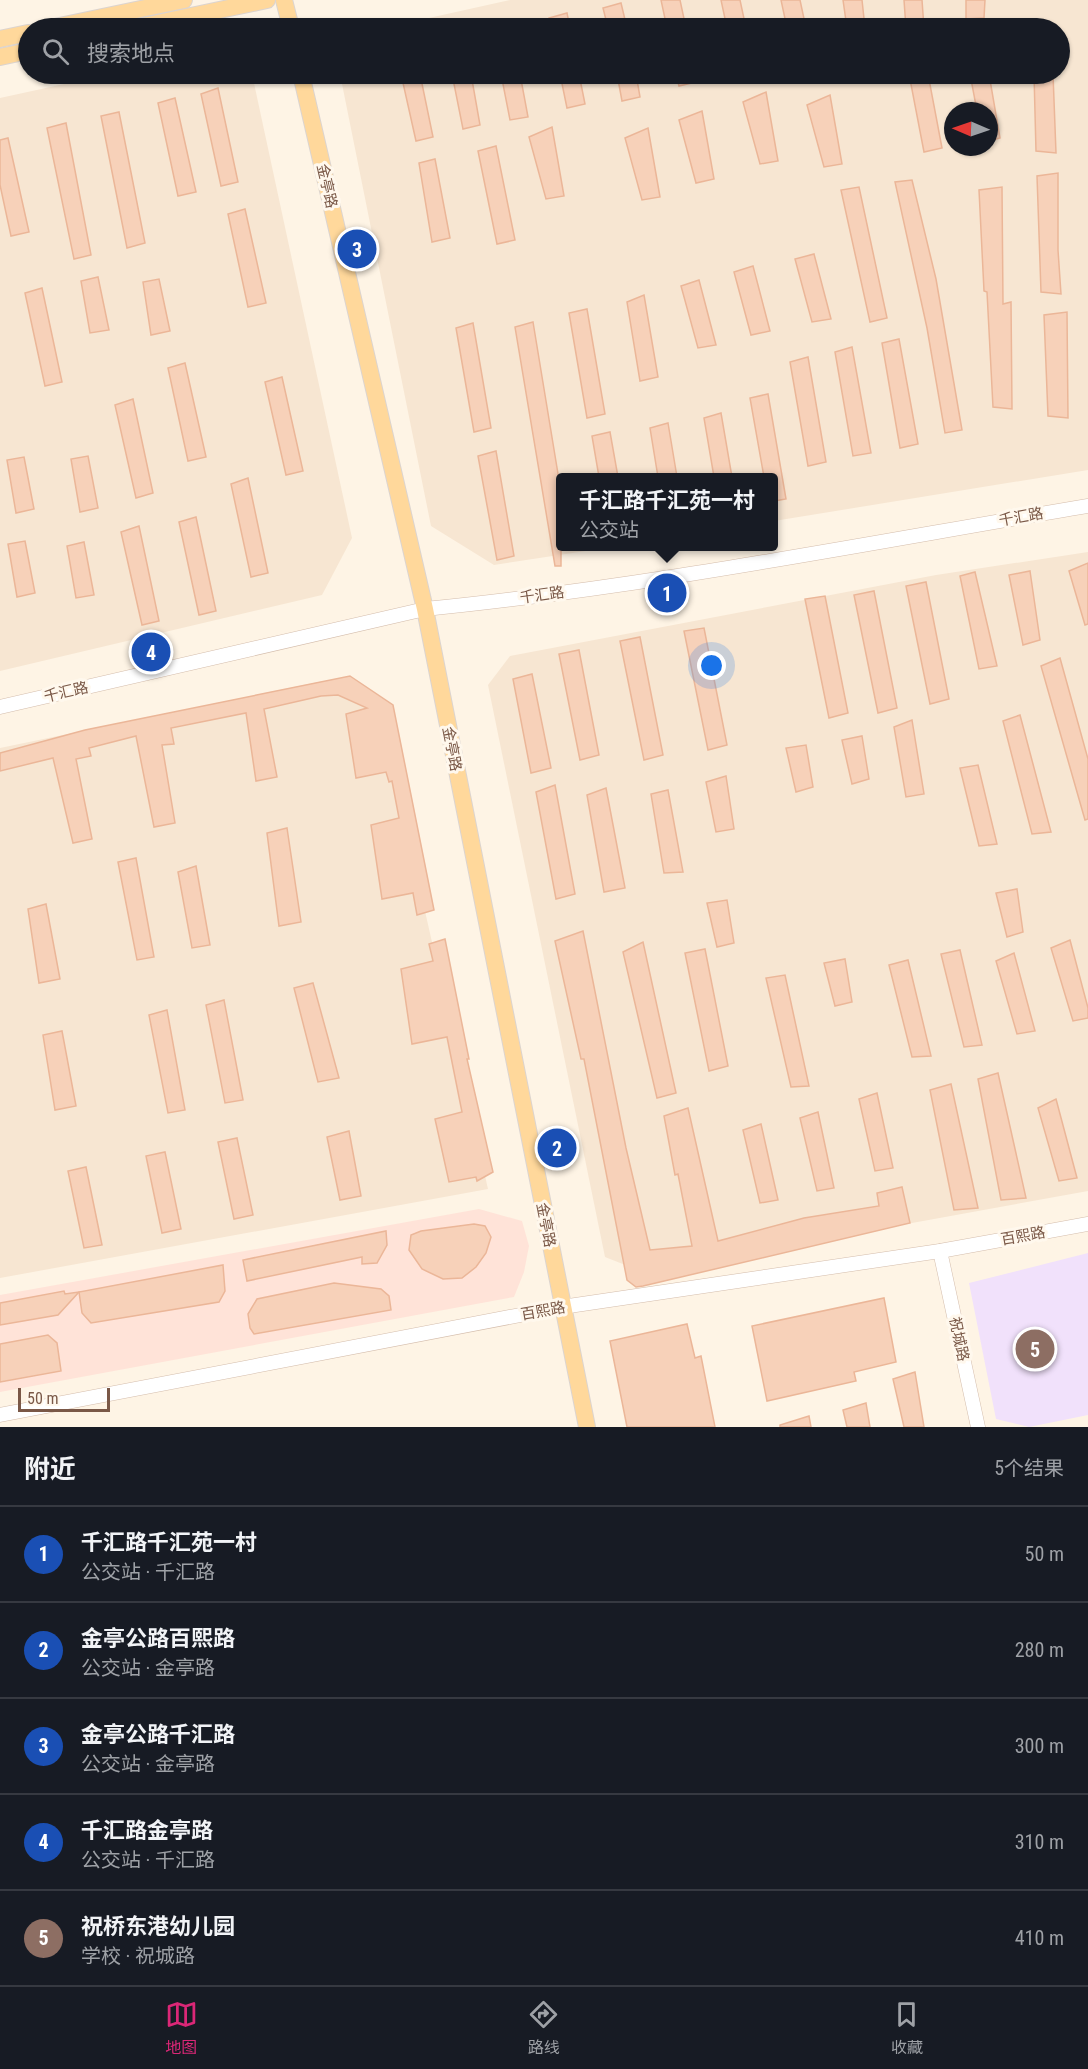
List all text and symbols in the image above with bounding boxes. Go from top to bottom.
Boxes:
search box [18,18,1070,84]
icon: search [39,35,72,68]
text: 搜索地点 [87,41,175,66]
north arrow [944,102,998,156]
street label: 金亭路 [313,162,341,210]
pin: 3 [338,226,376,272]
popup [556,473,778,551]
text: 千汇路千汇苑一村 [579,488,755,513]
street label: 千汇路 [997,504,1045,530]
text: 公交站 [579,518,639,542]
pin: 1 [648,570,686,616]
street label: 千汇路 [518,583,566,607]
pin: 4 [132,630,170,674]
your location [697,651,726,680]
street label: 千汇路 [42,678,90,706]
street label: 金亭路 [439,725,465,773]
pin: 2 [538,1126,576,1170]
street label: 金亭路 [533,1201,559,1249]
street label: 百熙路 [999,1223,1047,1249]
street label: 百熙路 [519,1298,567,1324]
street label: 祝城路 [946,1315,972,1363]
pin: 5 [1016,1326,1054,1372]
scale bar [18,1385,110,1412]
text: 50 m [27,1389,59,1408]
text: 附近 [24,1454,76,1484]
text: 5个结果 [994,1456,1064,1480]
text: 千汇路千汇苑一村 [81,1530,257,1555]
text: 1 [38,1542,49,1566]
text: 50 m [1025,1542,1064,1566]
text: 公交站 · 千汇路 [81,1560,215,1584]
text: 金亭公路百熙路 [81,1626,235,1651]
text: 2 [38,1638,49,1662]
text: 280 m [1015,1638,1064,1662]
text: 公交站 · 金亭路 [81,1656,215,1680]
text: 金亭公路千汇路 [81,1722,235,1747]
text: 3 [38,1734,49,1758]
text: 300 m [1015,1734,1064,1758]
text: 公交站 · 金亭路 [81,1752,215,1776]
text: 千汇路金亭路 [81,1818,213,1843]
text: 4 [38,1830,49,1854]
text: 310 m [1015,1830,1064,1854]
text: 公交站 · 千汇路 [81,1848,215,1872]
text: 祝桥东港幼儿园 [81,1914,235,1939]
text: 5 [38,1926,49,1950]
text: 410 m [1015,1926,1064,1950]
text: 学校 · 祝城路 [81,1944,195,1968]
tab: 地图 [165,1998,198,2058]
tab: 路线 [527,1998,560,2058]
tab: 收藏 [890,1998,923,2058]

